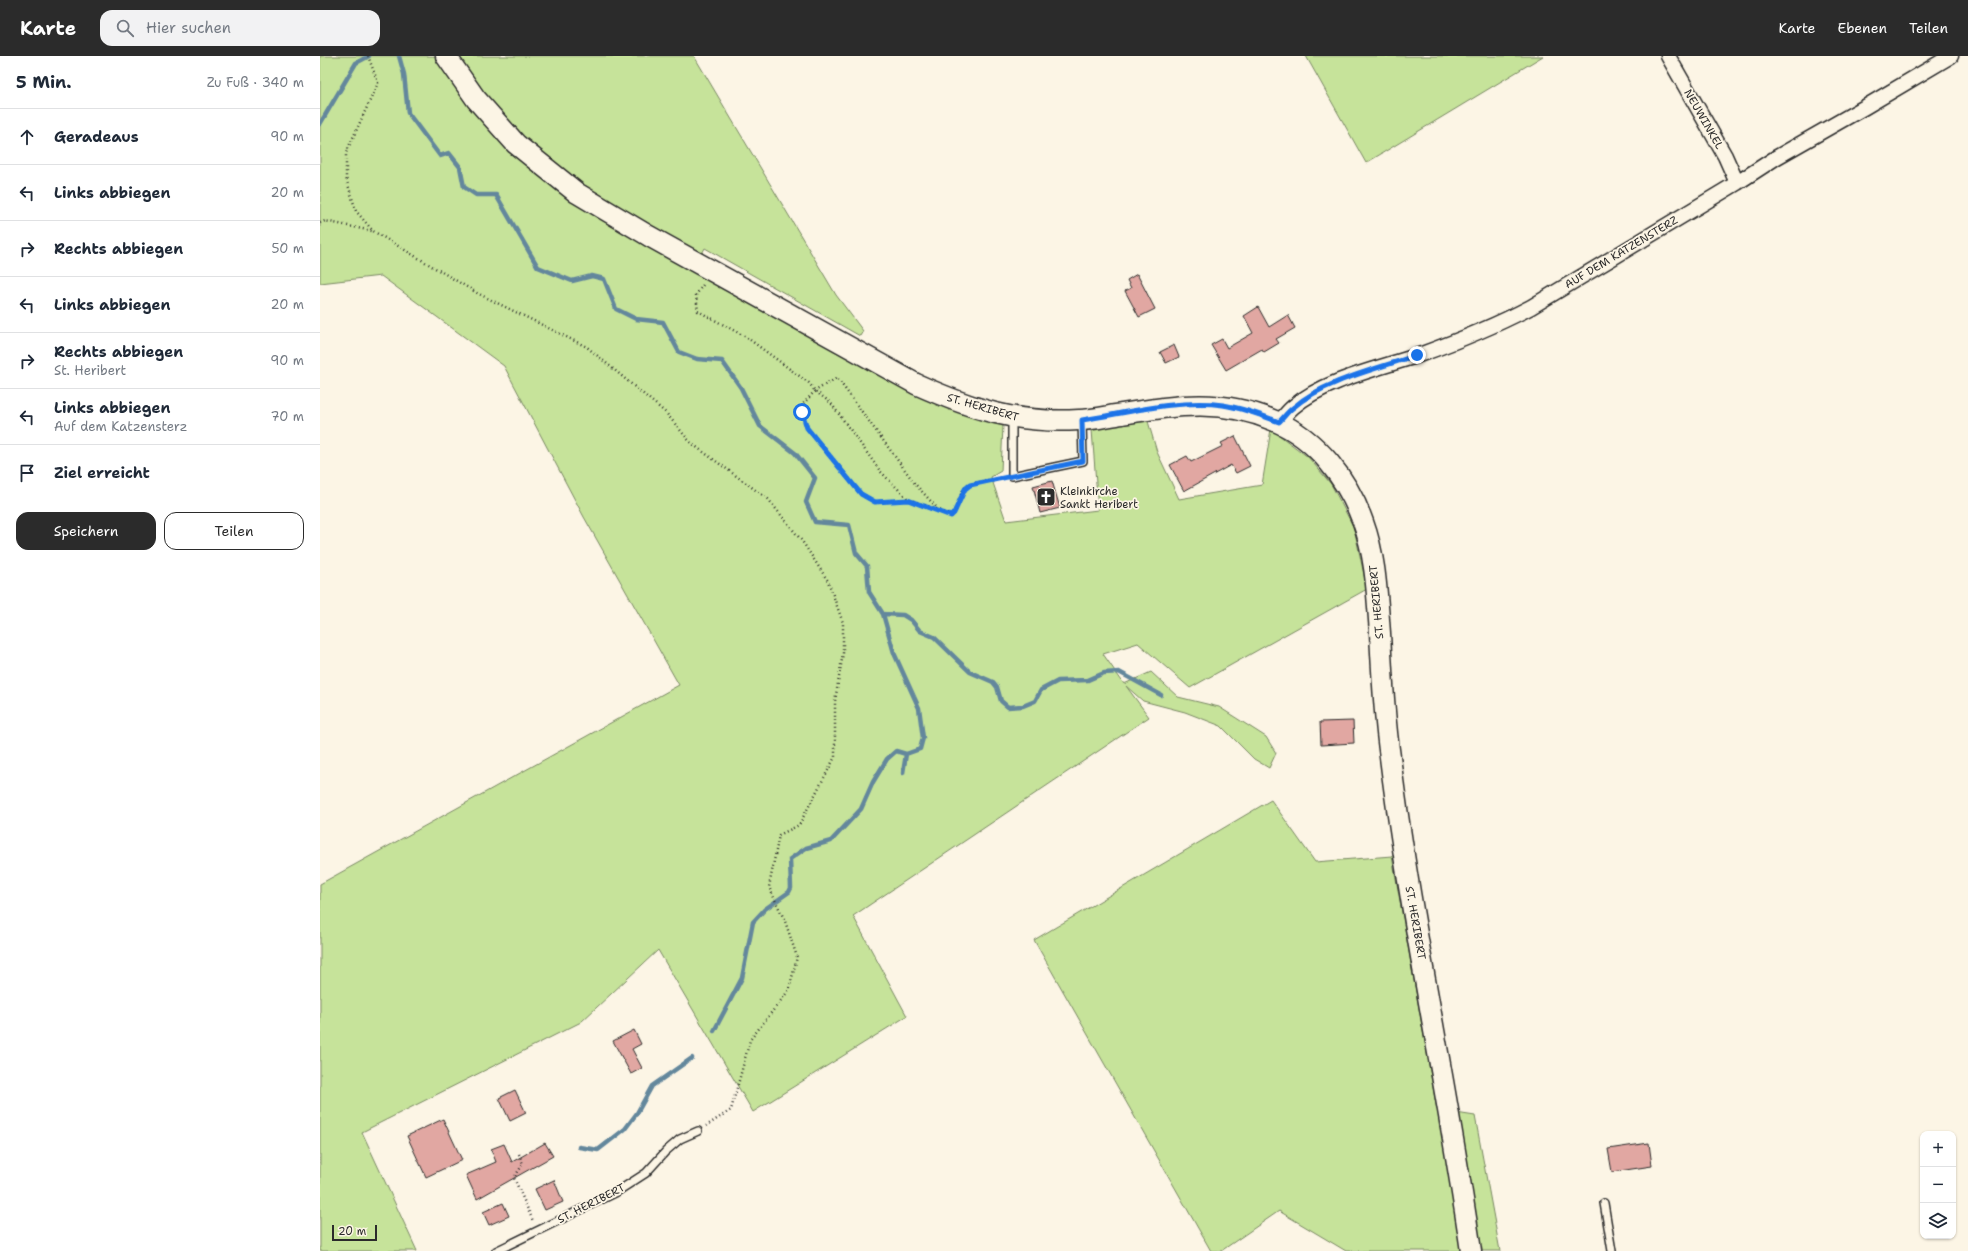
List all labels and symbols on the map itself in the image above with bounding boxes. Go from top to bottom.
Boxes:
street label: NEUWINKEL [1680,87,1727,152]
street label: AUF DEM KATZENSTERZ [1562,212,1681,292]
route end [1408,346,1426,364]
street label: ST. HERIBERT [945,390,1021,425]
route start [793,403,811,421]
place label: Kleinkirche Sankt Heribert [1060,484,1138,512]
church icon: Kleinkirche Sankt Heribert [1035,486,1057,508]
street label: ST. HERIBERT [1366,564,1387,640]
street label: ST. HERIBERT [1402,885,1429,961]
street label: ST. HERIBERT [555,1180,628,1227]
scale bar [332,1223,377,1242]

